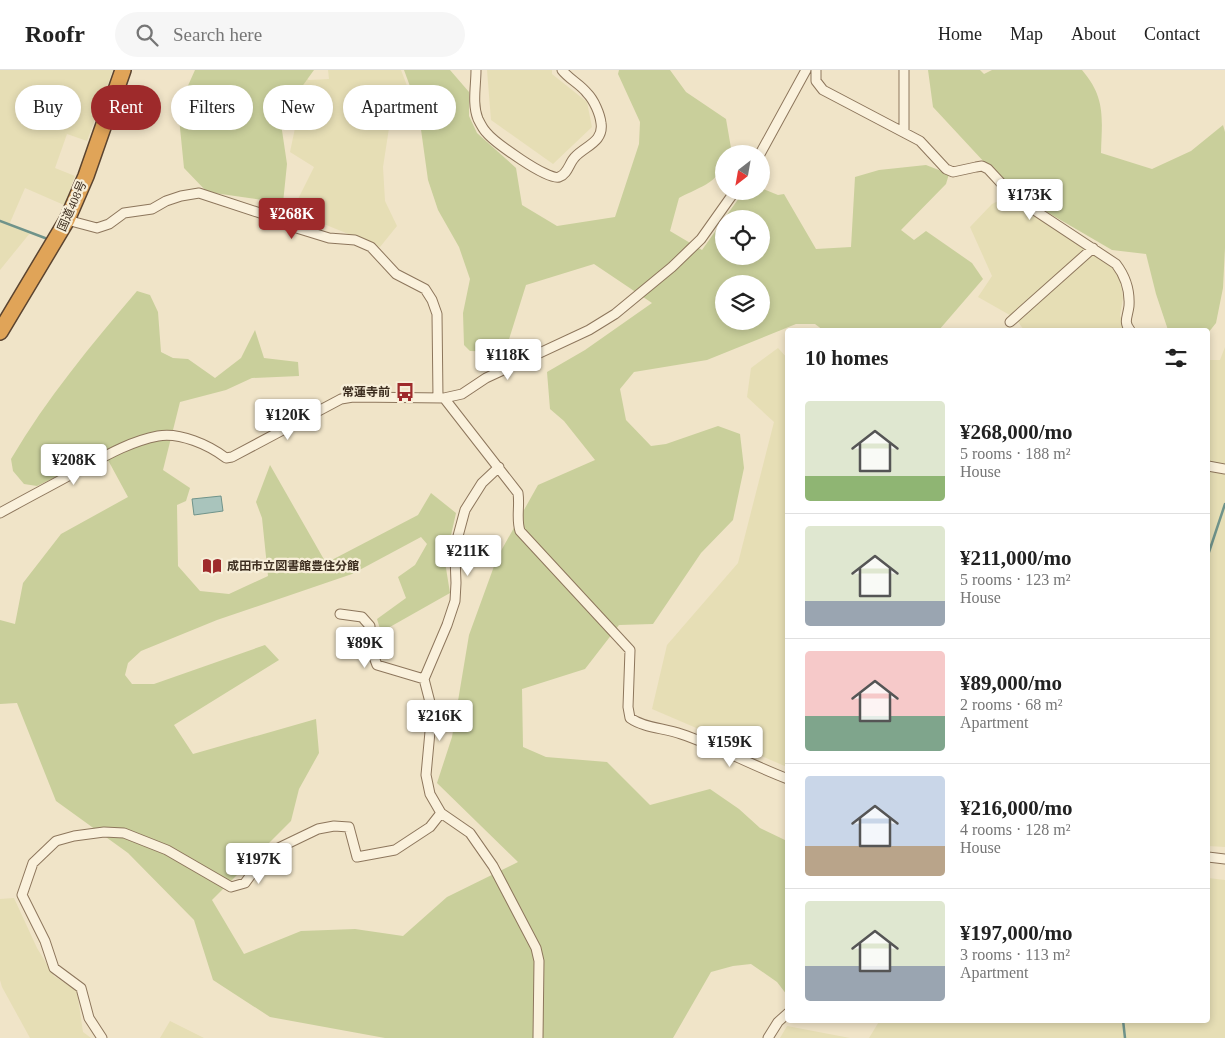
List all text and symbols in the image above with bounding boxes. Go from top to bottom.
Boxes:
search box [115,12,465,57]
text: Roofr [25,21,85,47]
icon: search [133,21,161,49]
text: Search here [173,24,262,45]
text: Home [938,24,982,44]
text: Map [1010,24,1043,44]
text: About [1071,24,1116,44]
text: Contact [1144,24,1200,44]
chip: Buy [15,85,81,130]
chip: Rent [91,85,161,130]
chip: Filters [171,85,253,130]
chip: New [263,85,333,130]
chip: Apartment [343,85,456,130]
north arrow [715,145,770,200]
map controls [715,145,770,330]
street label: 国道408号 [55,178,89,234]
pin: ¥173K [995,178,1065,221]
text: ¥173K [1008,186,1052,203]
pin: ¥268K [257,198,327,240]
text: ¥268K [270,205,314,222]
button: locate [715,210,770,265]
button: layers [715,275,770,330]
pin: ¥118K [473,338,543,381]
icon: filters [1162,344,1190,372]
text: ¥118K [486,346,530,363]
text: 10 homes [805,346,888,370]
bus stop icon: 常蓮寺前 [394,381,416,403]
place label: 常蓮寺前 [342,385,390,399]
pin: ¥120K [253,398,323,441]
text: ¥120K [266,406,310,423]
text: ¥268,000/mo [960,420,1073,444]
icon: home [845,421,905,481]
pin: ¥208K [39,444,109,486]
text: 5 rooms · 188 m² [960,445,1071,462]
text: ¥208K [52,451,96,468]
text: House [960,463,1001,480]
pin: ¥211K [433,534,503,577]
text: ¥211K [446,542,490,559]
icon: home [845,546,905,606]
text: ¥211,000/mo [960,546,1071,570]
library icon: 成田市立図書館豊住分館 [201,555,223,577]
place label: 成田市立図書館豊住分館 [227,559,359,573]
text: 5 rooms · 123 m² [960,571,1071,588]
text: House [960,589,1001,606]
pin: ¥89K [335,626,395,669]
text: ¥89K [347,634,383,651]
icon: home [845,671,905,731]
text: ¥89,000/mo [960,671,1062,695]
text: 2 rooms · 68 m² [960,696,1063,713]
pin: ¥216K [405,700,475,742]
text: ¥216K [418,707,462,724]
text: Apartment [960,714,1028,731]
pin: ¥159K [695,726,765,768]
text: ¥159K [708,733,752,750]
icon: home [845,796,905,856]
text: ¥216,000/mo [960,796,1073,820]
text: 4 rooms · 128 m² [960,821,1071,838]
text: House [960,839,1001,856]
pin: ¥197K [224,842,294,885]
text: ¥197K [237,850,281,867]
icon: home [845,921,905,981]
text: ¥197,000/mo [960,921,1073,945]
text: 3 rooms · 113 m² [960,946,1070,963]
text: Apartment [960,964,1028,981]

